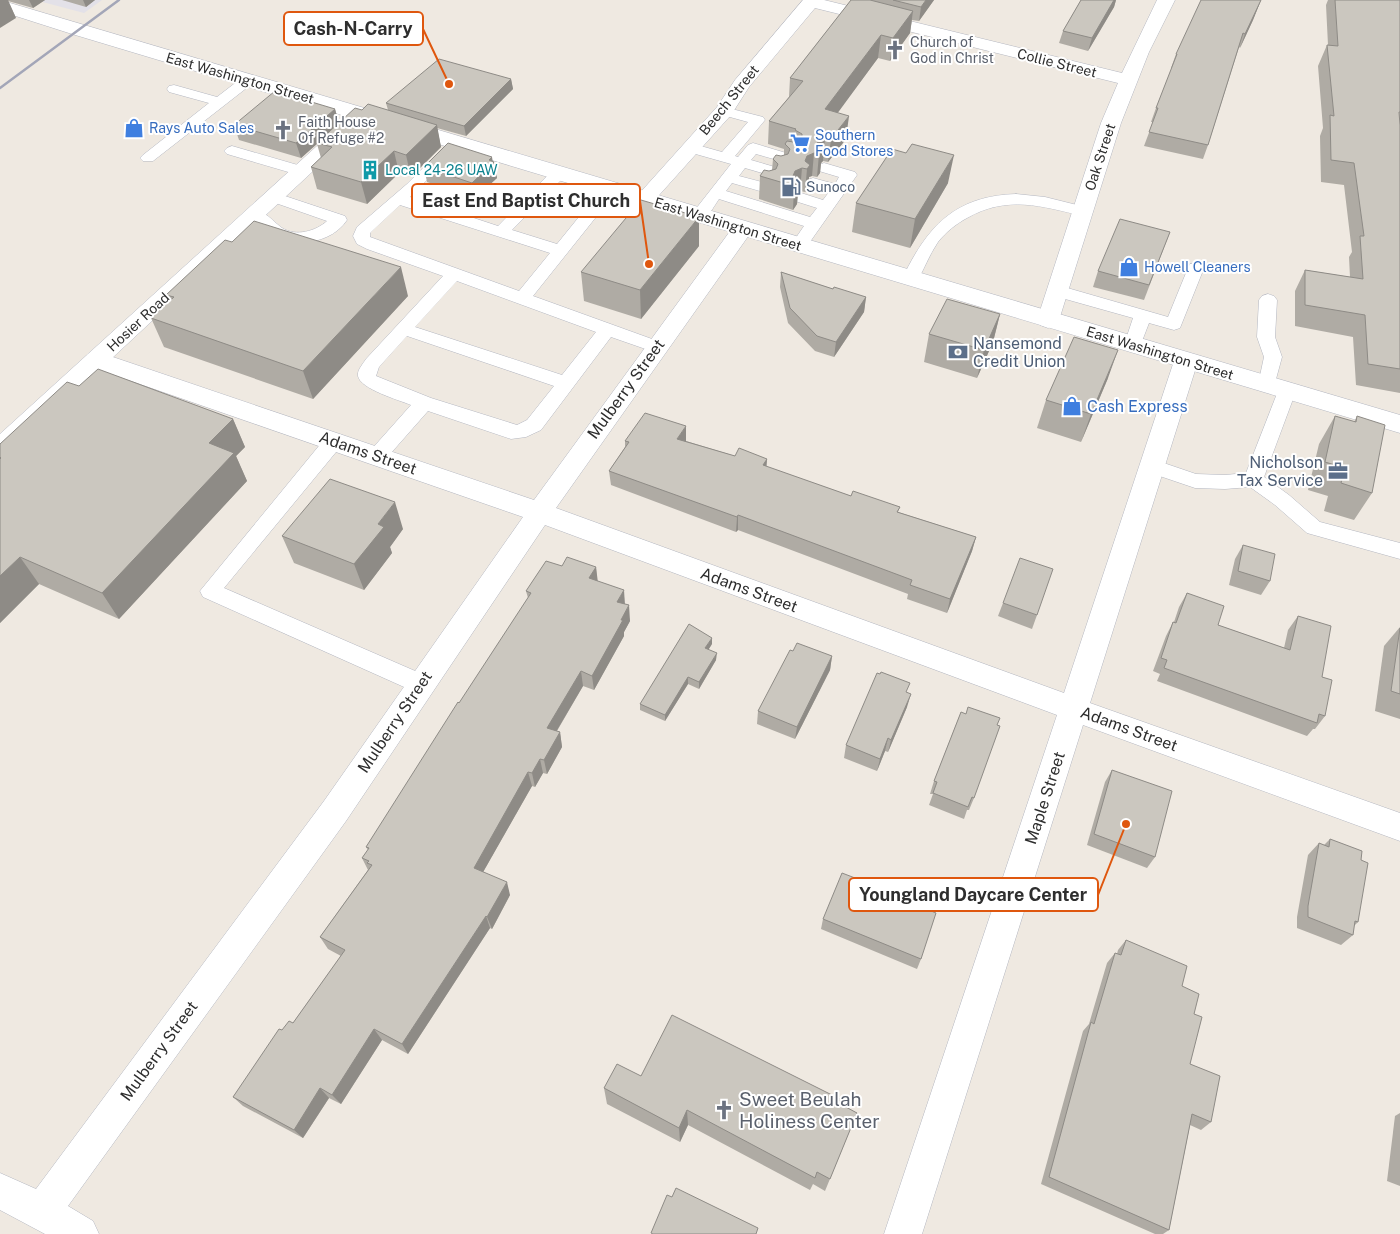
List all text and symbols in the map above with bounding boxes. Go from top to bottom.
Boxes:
callout: Cash-N-Carry [284,12,423,45]
text: Cash-N-Carry [293,18,413,39]
place label: Church of God in Christ [910,34,994,66]
church icon: Church of God in Christ [884,39,906,61]
street label: Collie Street [1016,45,1098,81]
street label: East Washington Street [164,49,316,107]
street label: Beech Street [696,62,762,138]
place label: Faith House Of Refuge #2 [298,114,384,146]
shop icon: Rays Auto Sales [123,117,145,139]
church icon: Faith House Of Refuge #2 [272,119,294,141]
place label: Rays Auto Sales [149,120,254,136]
street label: Oak Street [1082,121,1118,193]
place label: Southern Food Stores [815,127,893,159]
supermarket icon: Southern Food Stores [789,132,811,154]
building icon: Local 24-26 UAW [359,159,381,181]
place label: Local 24-26 UAW [385,162,498,178]
fuel station icon: Sunoco [780,176,802,198]
place label: Sunoco [806,179,855,195]
callout: East End Baptist Church [412,184,640,217]
text: East End Baptist Church [422,190,630,211]
street label: East Washington Street [652,194,804,254]
shop icon: Howell Cleaners [1118,256,1140,278]
place label: Howell Cleaners [1144,259,1250,275]
street label: Hosier Road [104,289,172,355]
street label: East Washington Street [1084,323,1236,383]
place label: Nansemond Credit Union [973,334,1066,371]
street label: Mulberry Street [583,335,669,443]
bank icon: Nansemond Credit Union [947,341,969,363]
shop icon: Cash Express [1061,395,1083,417]
place label: Cash Express [1087,397,1188,416]
street label: Adams Street [317,427,419,479]
place label: Nicholson Tax Service [1237,453,1323,490]
office icon: Nicholson Tax Service [1327,460,1349,482]
street label: Adams Street [698,564,800,616]
street label: Mulberry Street [354,667,436,777]
street label: Adams Street [1078,703,1180,755]
street label: Maple Street [1021,749,1069,847]
callout: Youngland Daycare Center [849,878,1098,911]
text: Youngland Daycare Center [859,884,1088,905]
street label: Mulberry Street [116,997,202,1105]
place label: Sweet Beulah Holiness Center [739,1088,880,1132]
church icon: Sweet Beulah Holiness Center [713,1099,735,1121]

